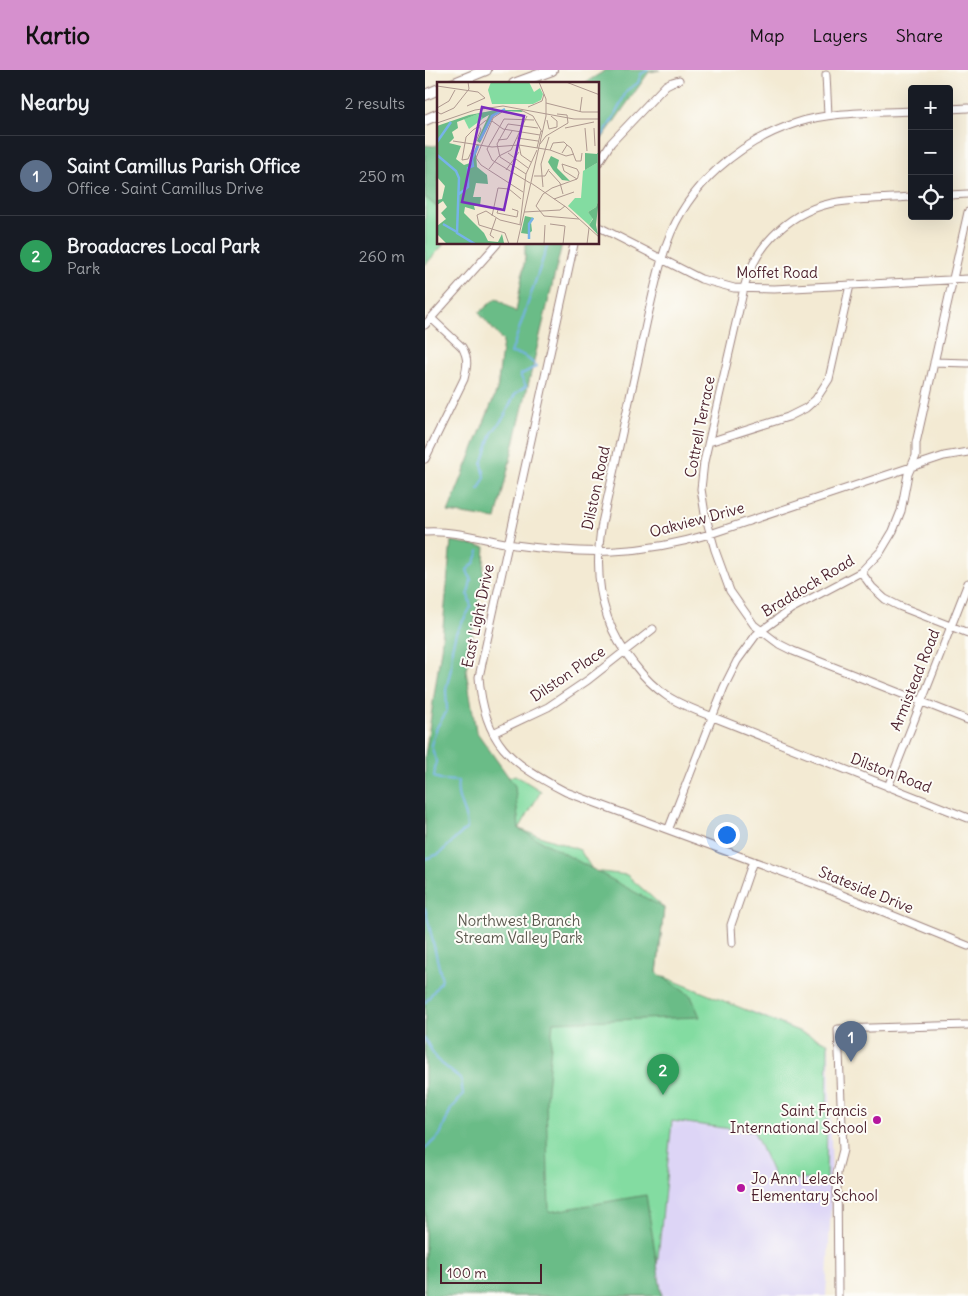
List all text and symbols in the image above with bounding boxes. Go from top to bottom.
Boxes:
text: Kartio [25,20,90,50]
text: Map [749,24,784,47]
text: Layers [812,24,868,47]
text: Share [896,24,943,47]
inset map [437,82,600,245]
map controls [908,85,953,220]
button: + [908,85,953,130]
text: Nearby [20,89,90,116]
text: 2 results [345,93,405,113]
button: − [908,130,953,175]
text: Saint Camillus Parish Office [67,154,300,178]
text: 1 [33,166,39,186]
text: 250 m [359,166,405,186]
button: locate [908,175,953,220]
text: Office · Saint Camillus Drive [67,178,264,198]
text: Broadacres Local Park [67,234,260,258]
text: 2 [32,246,40,266]
text: 260 m [359,246,405,266]
text: Park [67,258,100,278]
street label: Moffet Road [736,263,818,282]
street label: Cottrell Terrace [680,374,719,479]
street label: Dilston Road [577,444,614,531]
street label: Oakview Drive [647,498,746,541]
street label: Braddock Road [758,550,858,621]
street label: East Light Drive [457,563,498,669]
street label: Armistead Road [885,626,944,734]
street label: Dilston Place [527,642,609,706]
street label: Dilston Road [848,748,934,797]
your location [714,822,740,848]
street label: Stateside Drive [816,862,916,917]
park label: Northwest Branch Stream Valley Park [455,911,583,947]
pin: 1 [835,1021,867,1062]
pin: 2 [647,1054,679,1095]
place label: Saint Francis International School [730,1101,867,1137]
marker: Saint Francis International School [871,1114,883,1126]
place label: Jo Ann Leleck Elementary School [751,1169,878,1205]
marker: Jo Ann Leleck Elementary School [735,1182,747,1194]
scale bar [440,1261,543,1284]
text: 100 m [447,1264,487,1282]

